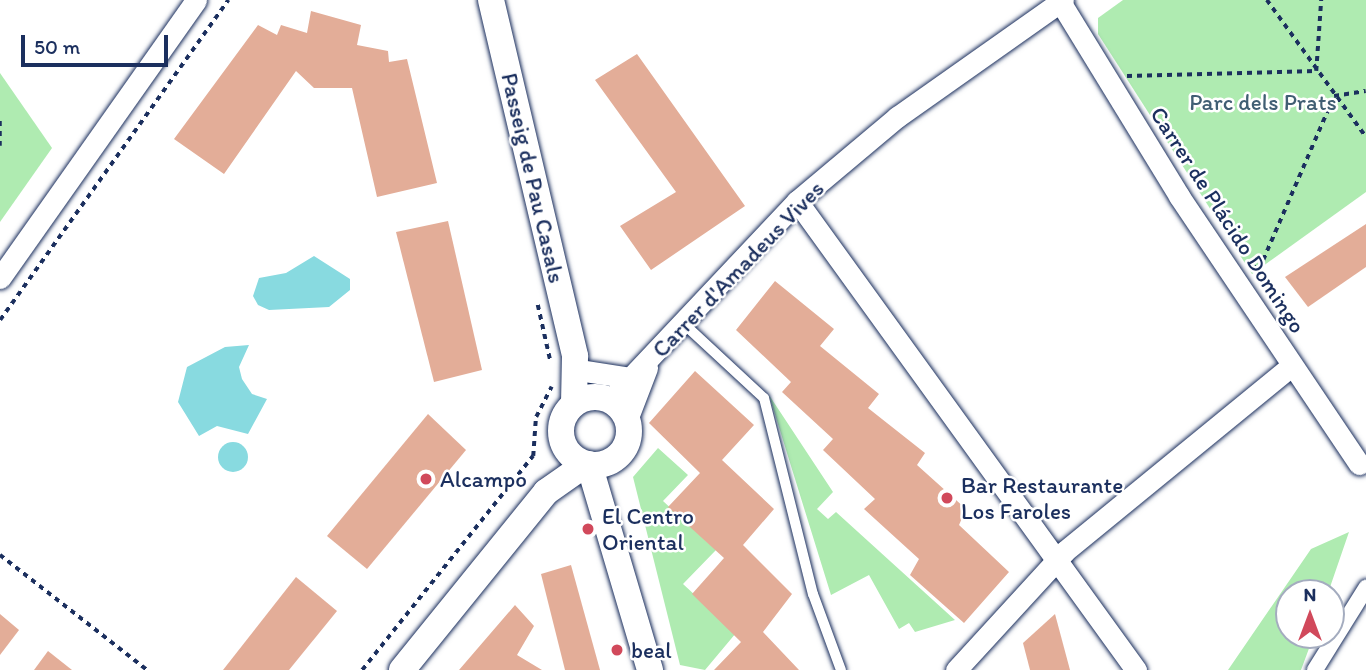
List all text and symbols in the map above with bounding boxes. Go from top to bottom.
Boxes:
scale bar [24,21,172,65]
text: 50 m [34,34,80,59]
street label: Passeig de Pau Casals [495,70,571,286]
park label: Parc dels Prats [1189,88,1337,116]
street label: Carrer de Plácido Domingo [1145,102,1311,338]
street label: Carrer d'Amadeus Vives [646,175,830,363]
place label: Alcampo [440,465,527,493]
marker: Alcampo [418,471,434,487]
place label: Bar Restaurante Los Faroles [961,471,1123,525]
marker: Bar Restaurante Los Faroles [939,490,955,506]
place label: El Centro Oriental [602,502,695,556]
marker: El Centro Oriental [580,521,596,537]
north arrow [1275,579,1345,649]
text: N [1304,583,1316,606]
place label: beal [631,636,672,664]
marker: beal [609,642,625,658]

